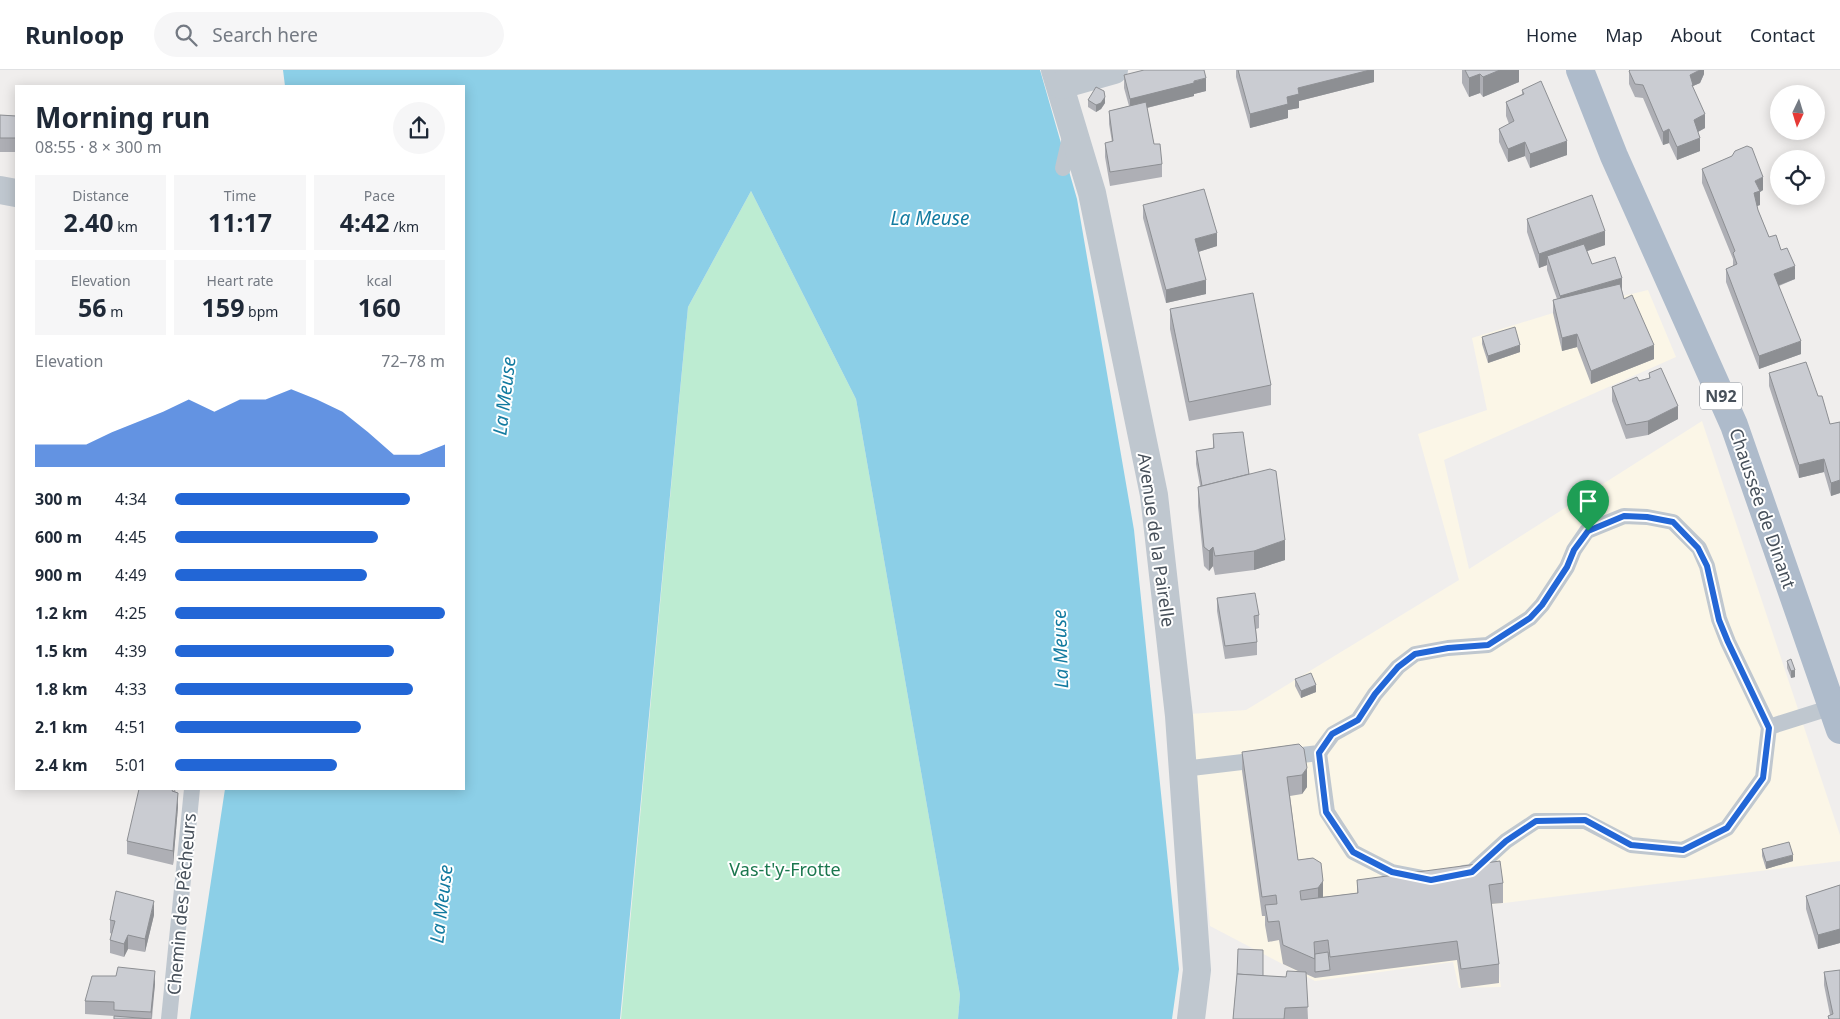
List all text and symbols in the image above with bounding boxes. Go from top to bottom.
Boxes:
search box [154,12,504,57]
text: Runloop [25,18,124,51]
icon: search [172,21,200,49]
text: Search here [212,22,318,48]
text: Home [1526,23,1577,47]
text: Map [1605,23,1643,47]
text: About [1671,23,1722,47]
text: Contact [1750,23,1815,47]
north arrow [1770,85,1825,140]
map controls [1770,85,1825,205]
text: Morning run [35,98,210,136]
button: share [393,102,445,154]
text: 08:55 · 8 × 300 m [35,136,162,158]
button: locate [1770,150,1825,205]
text: Distance [72,186,129,205]
text: Time [224,186,256,205]
text: Pace [364,186,395,205]
text: 2.40 [64,205,114,239]
text: 11:17 [208,205,272,239]
text: 4:42 [340,205,390,239]
water label: La Meuse [891,205,969,231]
text: km [114,217,138,236]
text: /km [390,217,419,236]
text: Elevation [71,271,131,290]
text: Heart rate [207,271,273,290]
text: kcal [366,271,392,290]
text: 56 [78,290,107,324]
text: 159 [202,290,244,324]
text: 160 [358,290,401,324]
text: m [107,302,123,321]
text: bpm [244,302,278,321]
text: Elevation [35,350,103,372]
text: 72–78 m [381,350,445,372]
water label: La Meuse [486,355,522,437]
road number: N92 [1700,382,1742,410]
street label: Chaussée de Dinant [1724,424,1802,592]
street label: Avenue de la Pairelle [1133,451,1181,629]
pin [1567,480,1609,531]
icon: arrive [1574,487,1602,515]
text: 300 m [35,488,82,510]
text: 4:34 [115,488,147,510]
text: 600 m [35,526,82,548]
text: 4:45 [115,526,147,548]
text: 900 m [35,564,82,586]
text: 4:49 [115,564,147,586]
text: 1.2 km [35,602,87,624]
text: 4:25 [115,602,147,624]
water label: La Meuse [1046,609,1074,689]
text: 1.5 km [35,640,87,662]
text: 4:39 [115,640,147,662]
text: 1.8 km [35,678,87,700]
text: 4:33 [115,678,147,700]
text: 2.1 km [35,716,87,738]
text: 4:51 [115,716,147,738]
text: 2.4 km [35,754,87,776]
text: 5:01 [115,754,147,776]
street label: Chemin des Pêcheurs [161,812,201,996]
park label: Vas-t'y-Frotte [729,857,841,881]
water label: La Meuse [423,863,459,945]

